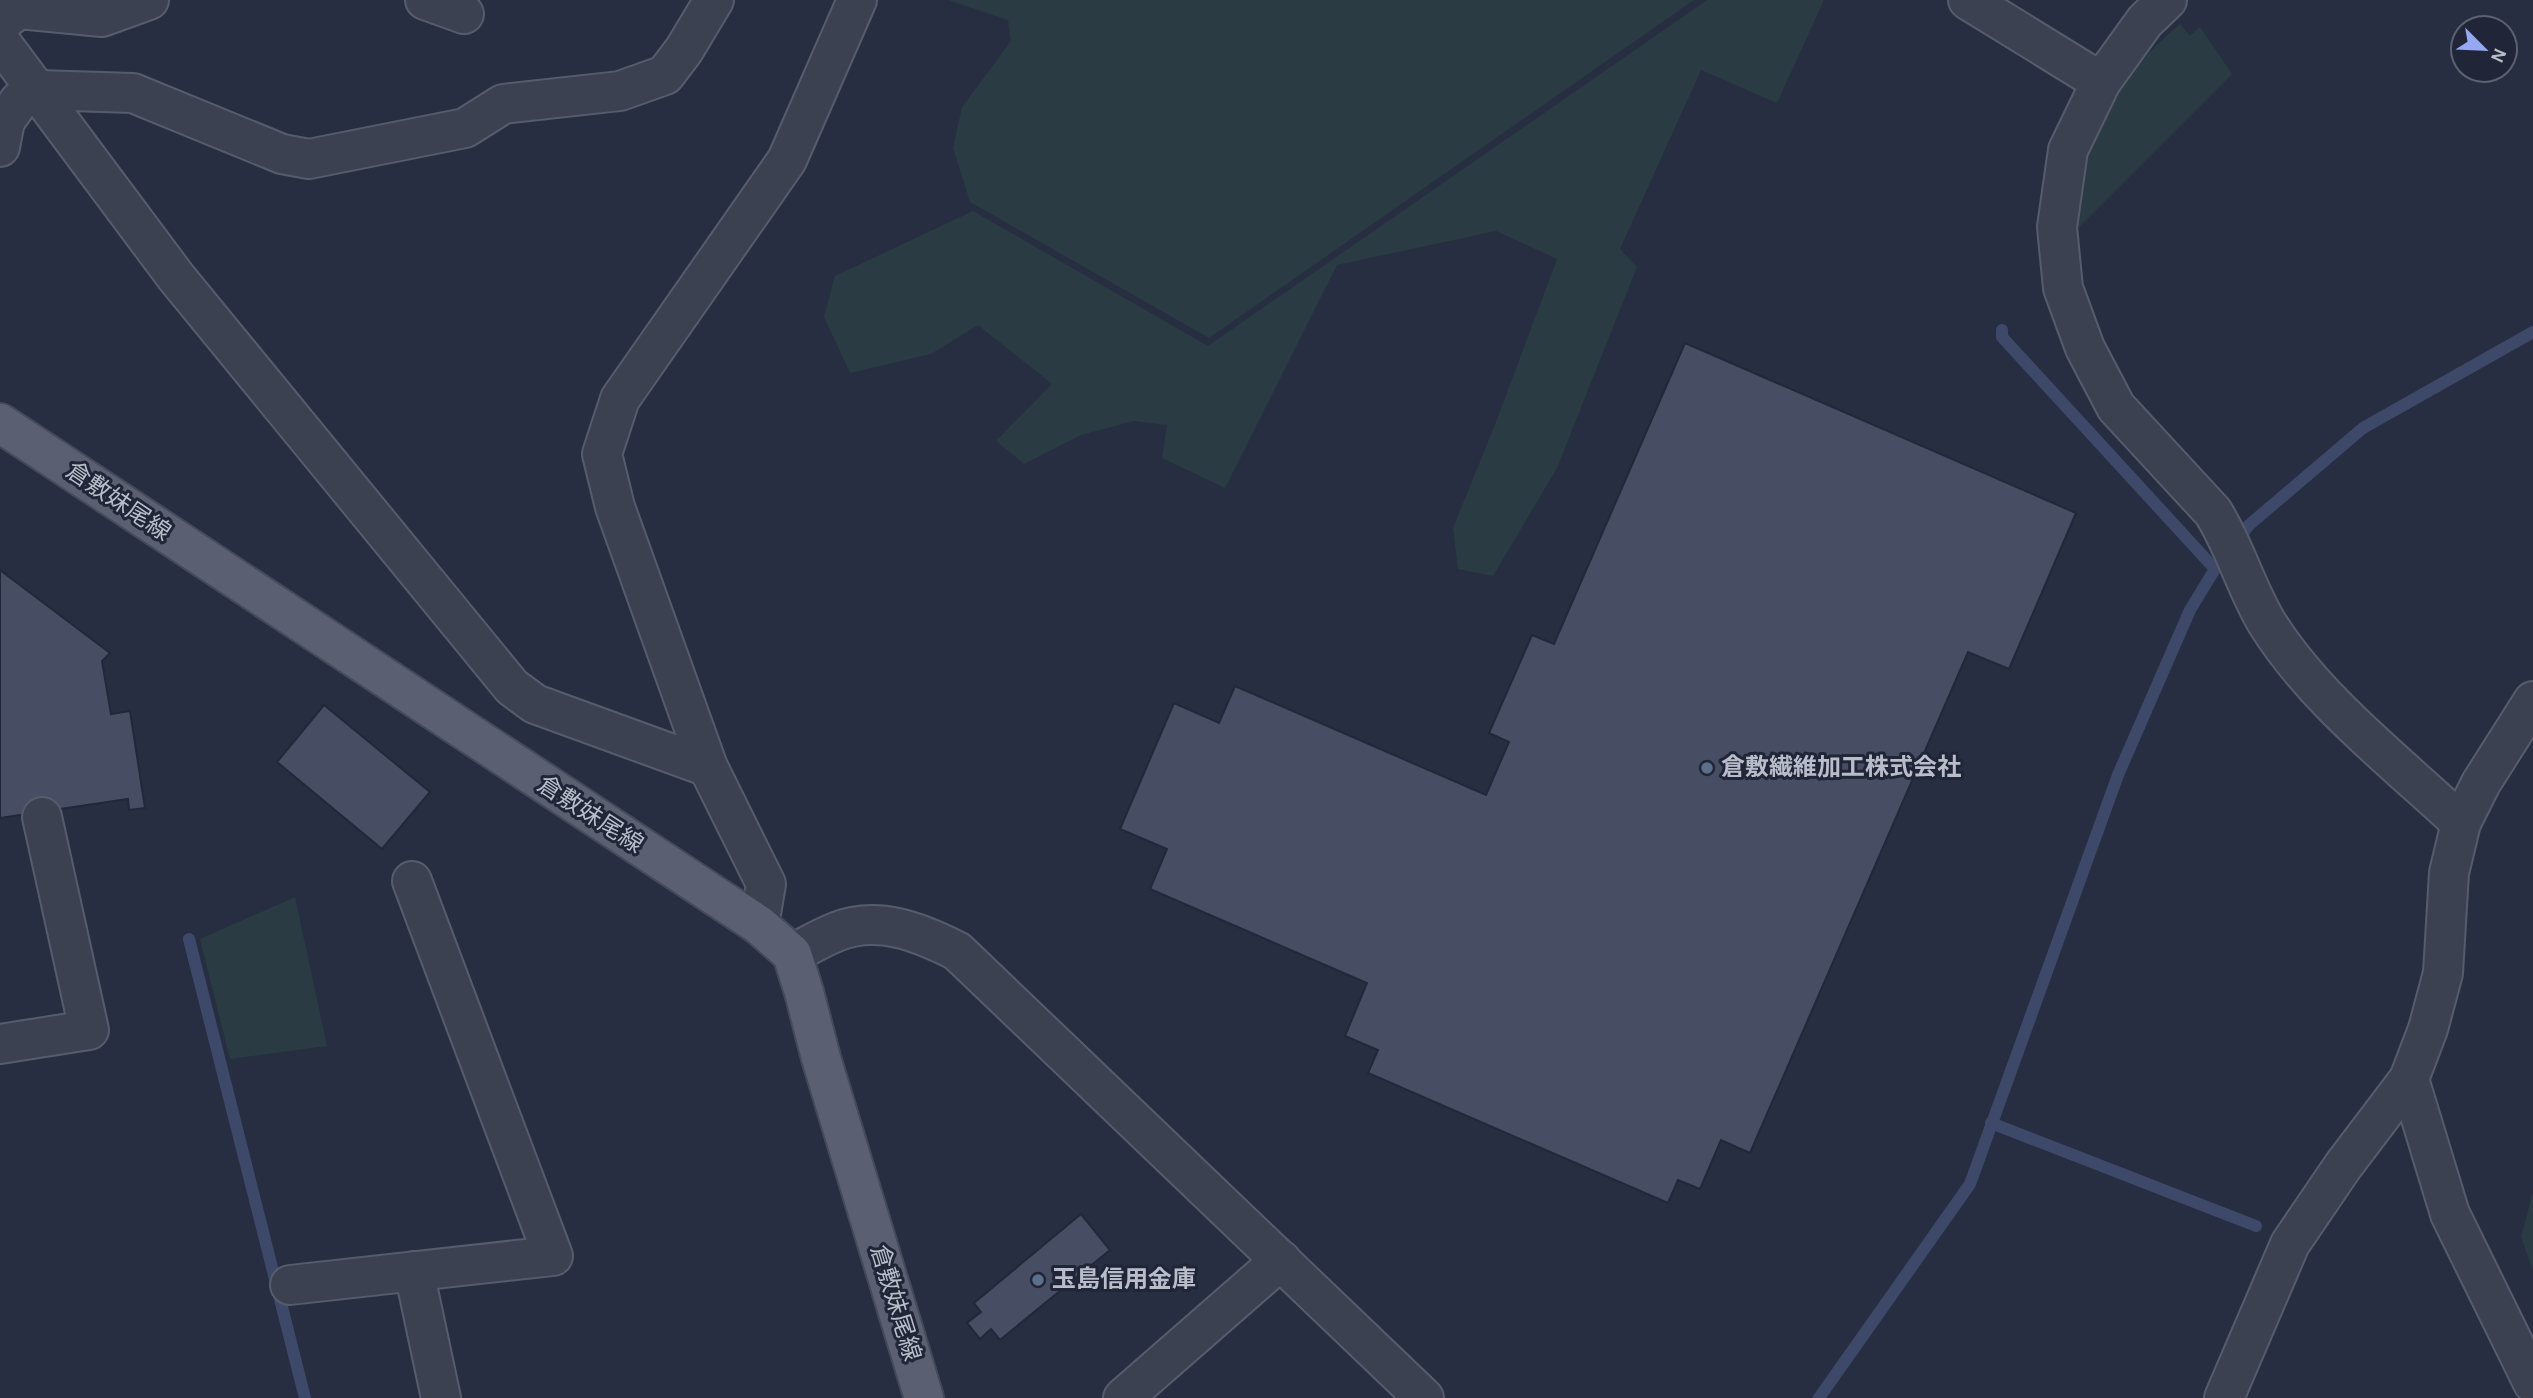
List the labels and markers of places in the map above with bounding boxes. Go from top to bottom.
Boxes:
place label: 倉敷繊維加工株式会社 [1721,754,1961,780]
marker: 倉敷繊維加工株式会社 [1699,760,1715,776]
place label: 玉島信用金庫 [1052,1266,1196,1292]
marker: 玉島信用金庫 [1030,1272,1046,1288]

